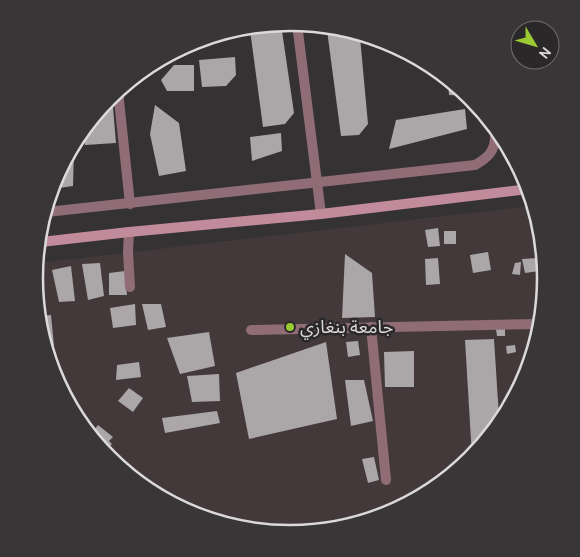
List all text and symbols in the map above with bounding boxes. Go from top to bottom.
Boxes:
north arrow [510,20,560,70]
text: N [535,44,555,62]
place label: جامعة بنغازي [300,316,393,340]
marker: جامعة بنغازي [284,321,296,333]

